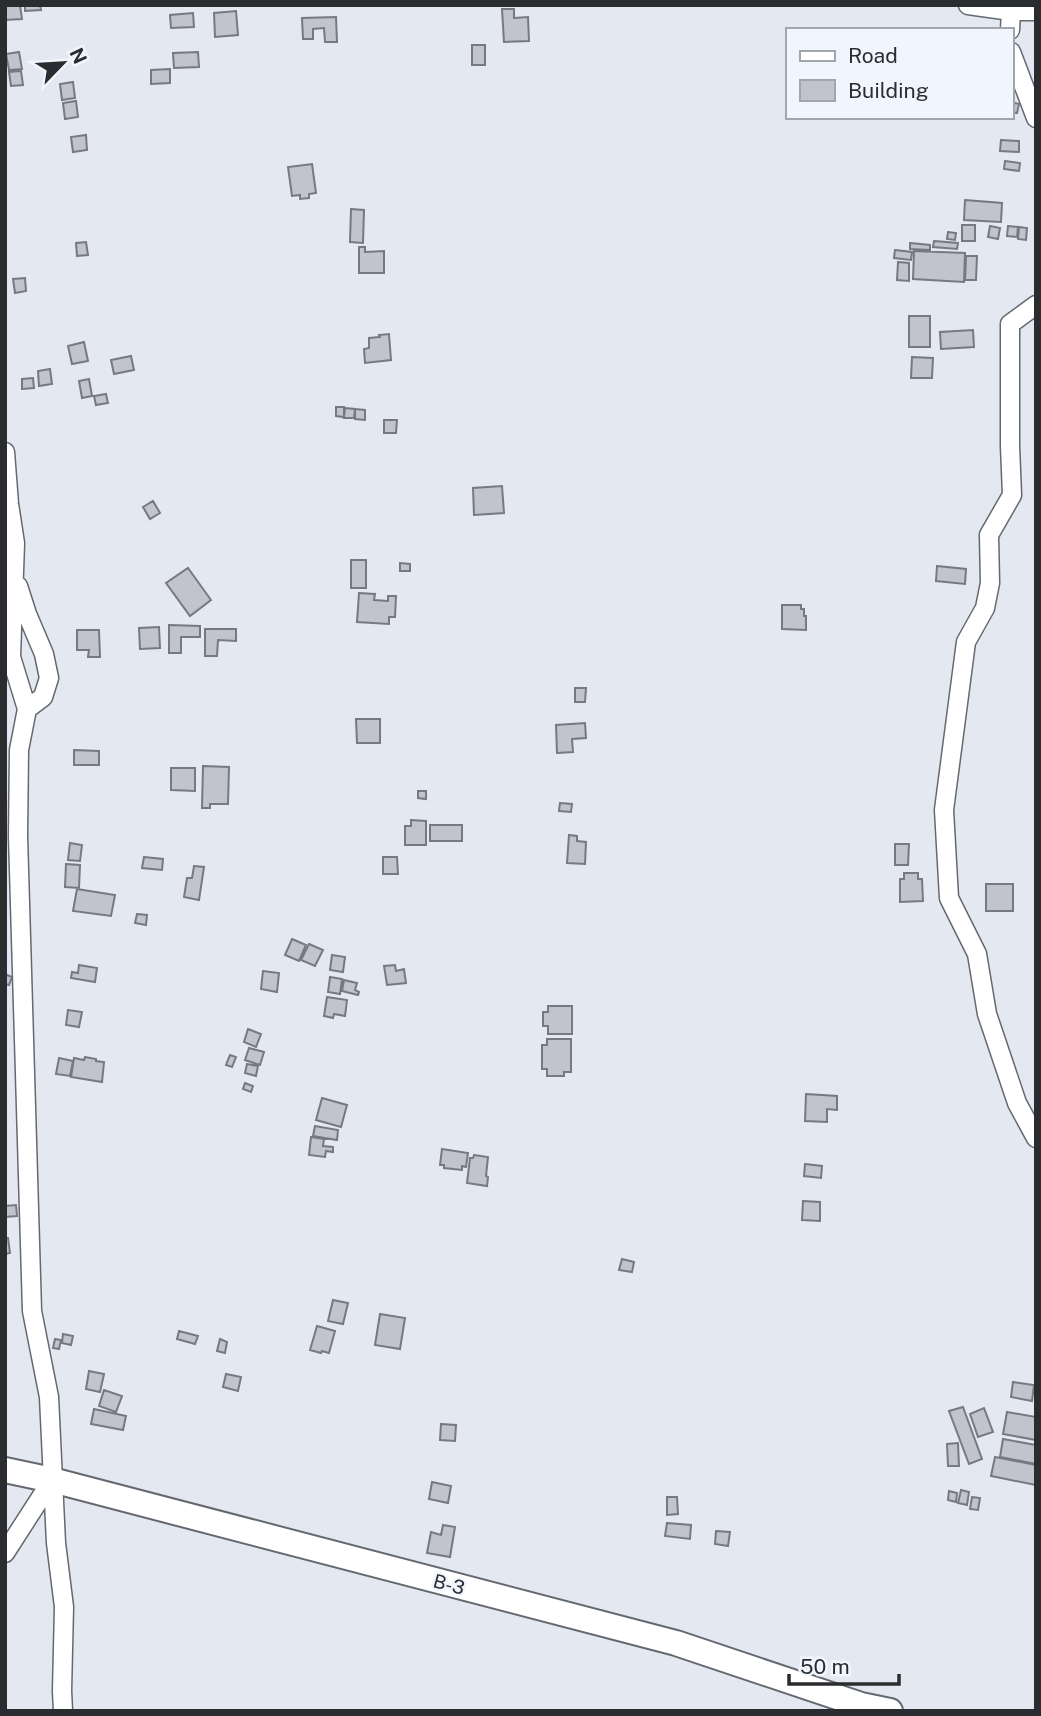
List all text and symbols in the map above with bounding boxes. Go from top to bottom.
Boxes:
north arrow [28,28,98,98]
legend [786,28,1013,119]
text: Road [848,43,898,68]
text: N [65,44,92,67]
text: Building [848,78,929,103]
street label: B-3 [431,1569,467,1599]
scale bar [789,1642,899,1686]
text: 50 m [800,1654,850,1679]

